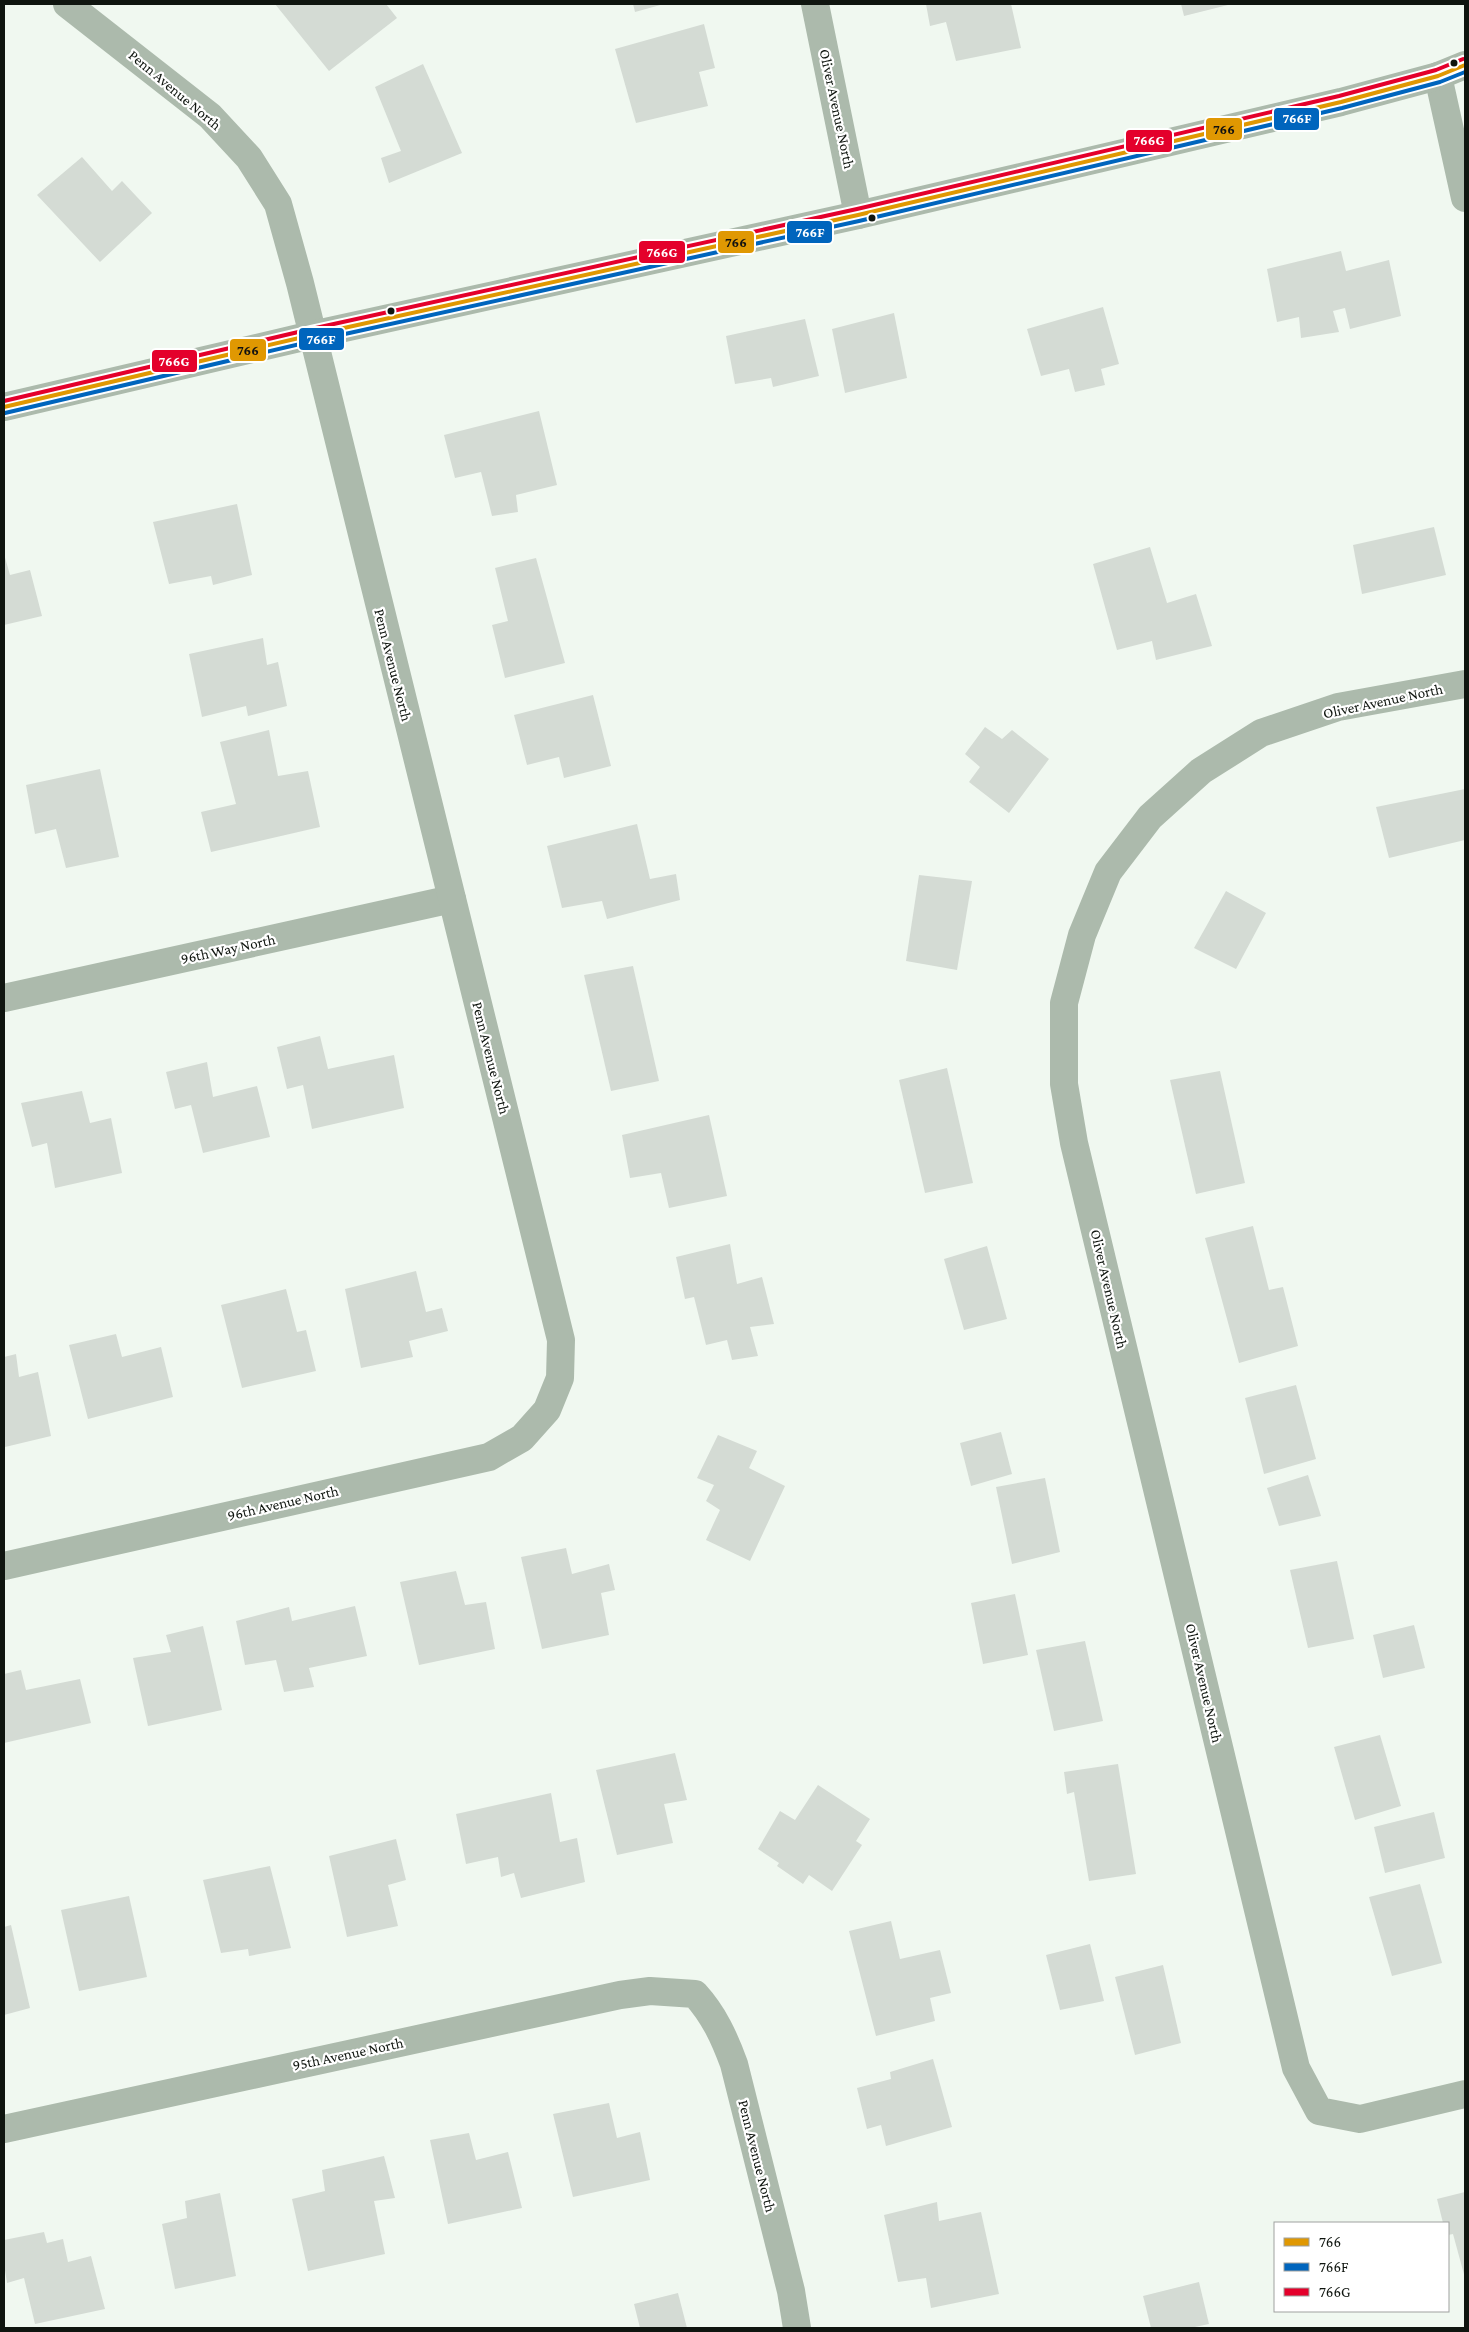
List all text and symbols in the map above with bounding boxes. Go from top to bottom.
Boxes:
street label: Penn Avenue North [126,47,224,133]
street label: Oliver Avenue North [816,48,858,170]
unlabelled marker [1449,58,1459,68]
line badge: 766F [1273,107,1320,131]
text: 766F [1282,110,1312,126]
line badge: 766 [1205,117,1243,141]
text: 766 [1213,121,1235,137]
line badge: 766G [1125,129,1173,153]
text: 766G [1134,132,1164,148]
unlabelled marker [867,213,877,223]
line badge: 766F [786,220,833,244]
text: 766F [795,224,825,240]
line badge: 766 [717,230,755,254]
text: 766 [725,234,747,250]
line badge: 766G [638,240,686,264]
text: 766G [647,244,677,260]
unlabelled marker [386,306,396,316]
line badge: 766F [298,327,345,351]
text: 766F [306,331,336,347]
line badge: 766 [229,338,267,362]
text: 766 [237,342,259,358]
line badge: 766G [151,349,198,373]
text: 766G [159,353,189,369]
street label: Penn Avenue North [371,607,415,723]
street label: Oliver Avenue North [1322,680,1444,722]
street label: 96th Way North [179,931,277,968]
street label: Penn Avenue North [469,1000,513,1116]
street label: Oliver Avenue North [1087,1228,1131,1350]
street label: 96th Avenue North [226,1482,340,1524]
street label: Oliver Avenue North [1182,1622,1226,1744]
street label: 95th Avenue North [291,2034,405,2074]
street label: Penn Avenue North [735,2098,779,2214]
legend [1274,2222,1449,2312]
text: 766 [1319,2234,1341,2250]
text: 766F [1319,2259,1349,2275]
text: 766G [1319,2284,1351,2300]

